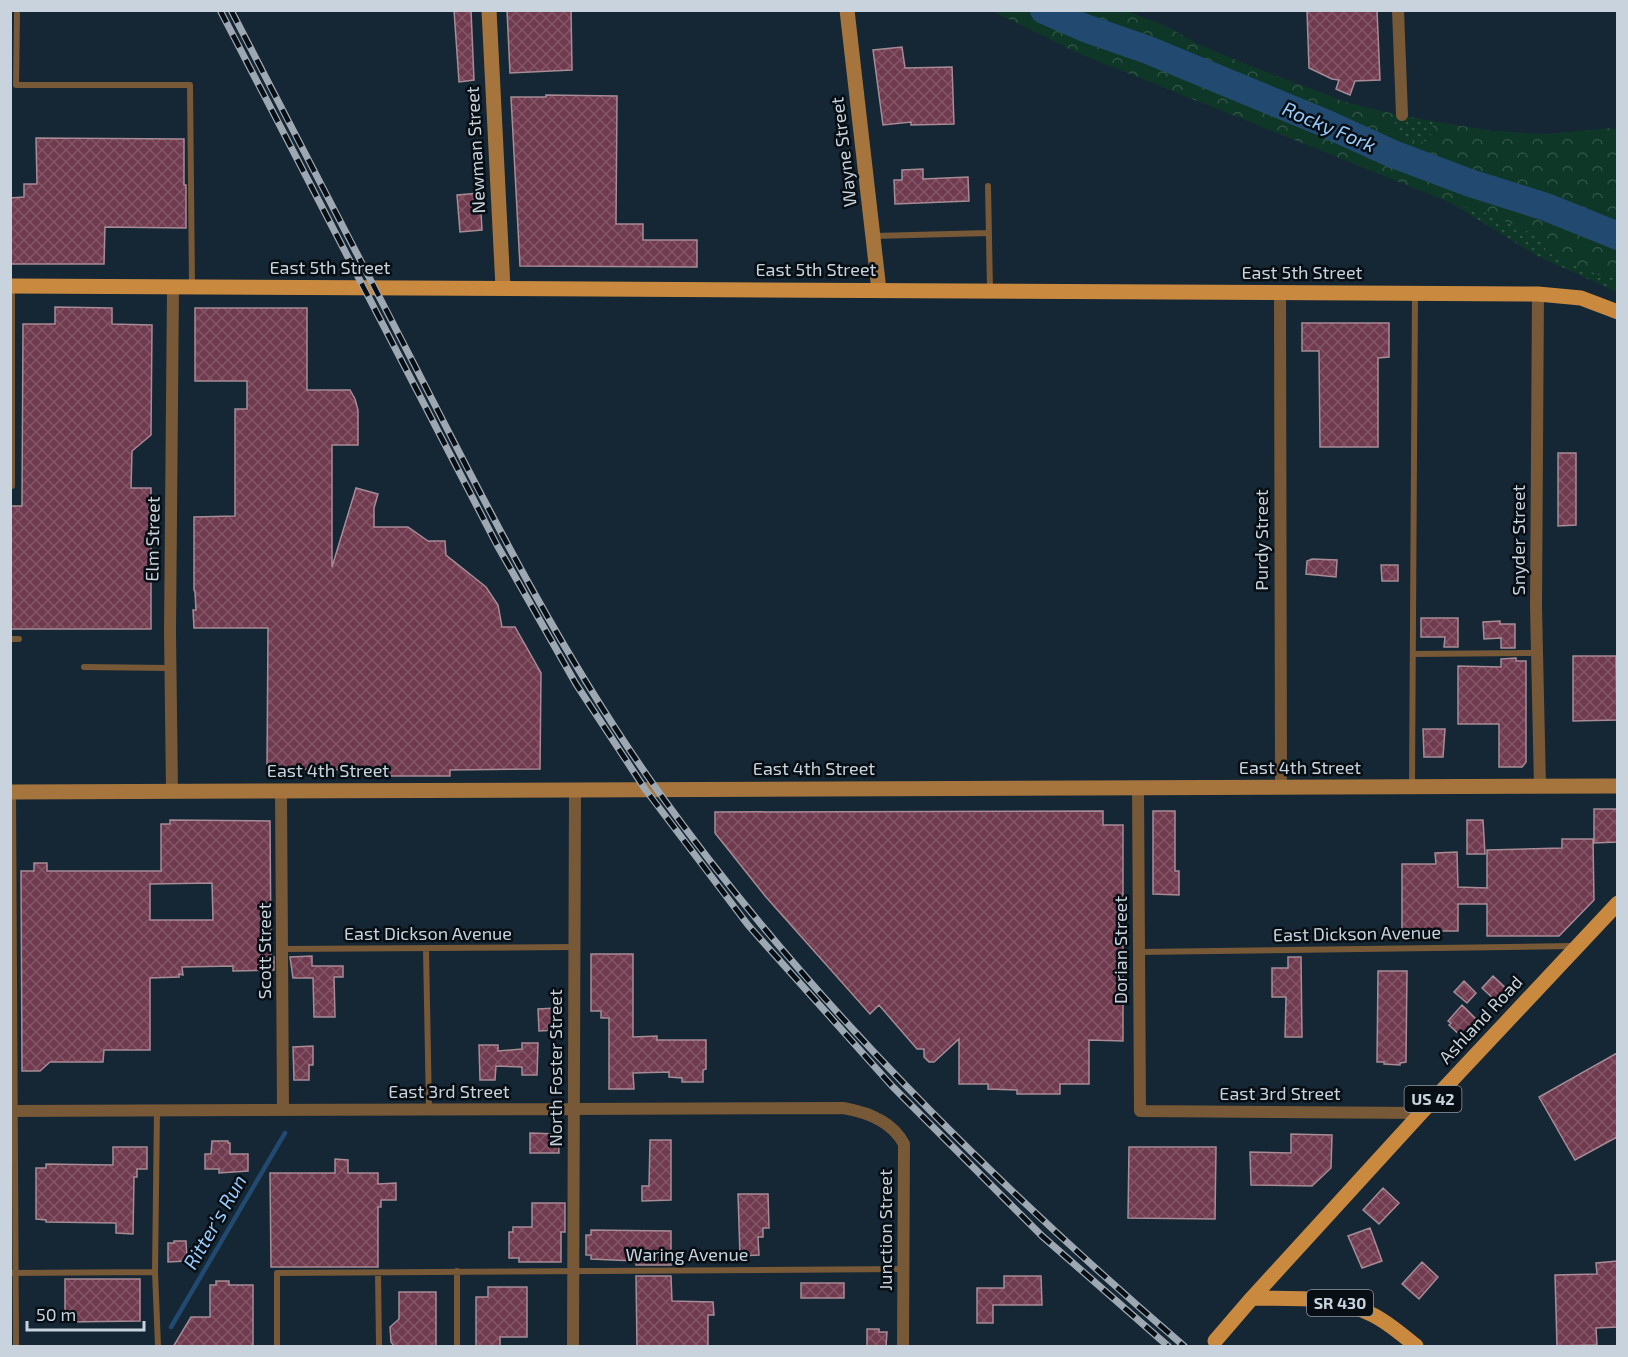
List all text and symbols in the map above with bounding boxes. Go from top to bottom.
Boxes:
street label: Newman Street [461,86,489,214]
street label: Wayne Street [825,96,861,208]
water label: Rocky Fork [1279,96,1380,157]
street label: East 5th Street [270,256,391,278]
street label: East 5th Street [756,258,877,280]
street label: East 5th Street [1242,261,1363,283]
street label: Snyder Street [1507,484,1529,595]
street label: Purdy Street [1250,489,1272,591]
street label: Elm Street [140,496,164,582]
street label: East 4th Street [1239,756,1361,778]
street label: East 4th Street [753,757,875,779]
street label: East 4th Street [267,759,389,781]
street label: Dorian Street [1109,896,1131,1004]
street label: Scott Street [253,903,275,999]
street label: East Dickson Avenue [1273,921,1441,945]
street label: East Dickson Avenue [344,922,512,944]
street label: Ashland Road [1434,971,1527,1068]
street label: North Foster Street [544,989,566,1147]
street label: East 3rd Street [388,1080,510,1102]
street label: East 3rd Street [1219,1082,1341,1104]
road number: US 42 [1404,1086,1462,1112]
street label: Junction Street [874,1169,896,1291]
water label: Ritter's Run [177,1170,251,1273]
street label: Waring Avenue [626,1243,748,1265]
road number: SR 430 [1307,1290,1373,1316]
scale bar [27,1294,144,1332]
text: 50 m [36,1303,76,1325]

